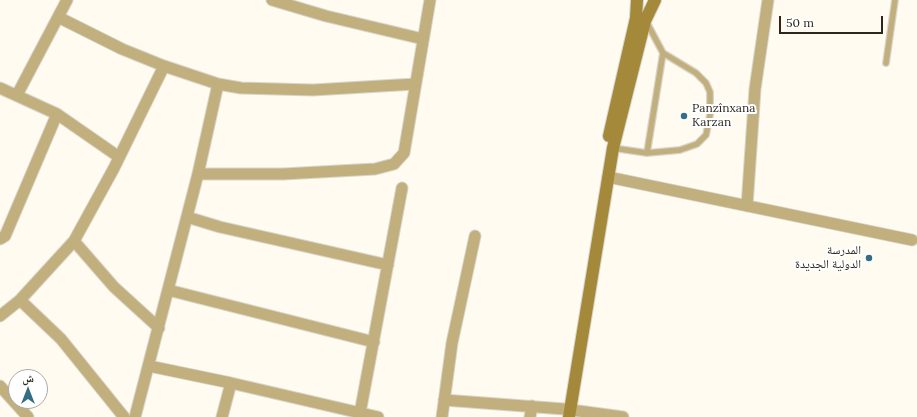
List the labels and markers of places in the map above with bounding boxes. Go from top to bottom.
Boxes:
place label: Panzînxana Karzan [692,102,755,130]
marker: Panzînxana Karzan [679,111,689,121]
place label: المدرسة الدولية الجديدة [795,244,861,272]
marker: المدرسة الدولية الجديدة [864,253,874,263]

